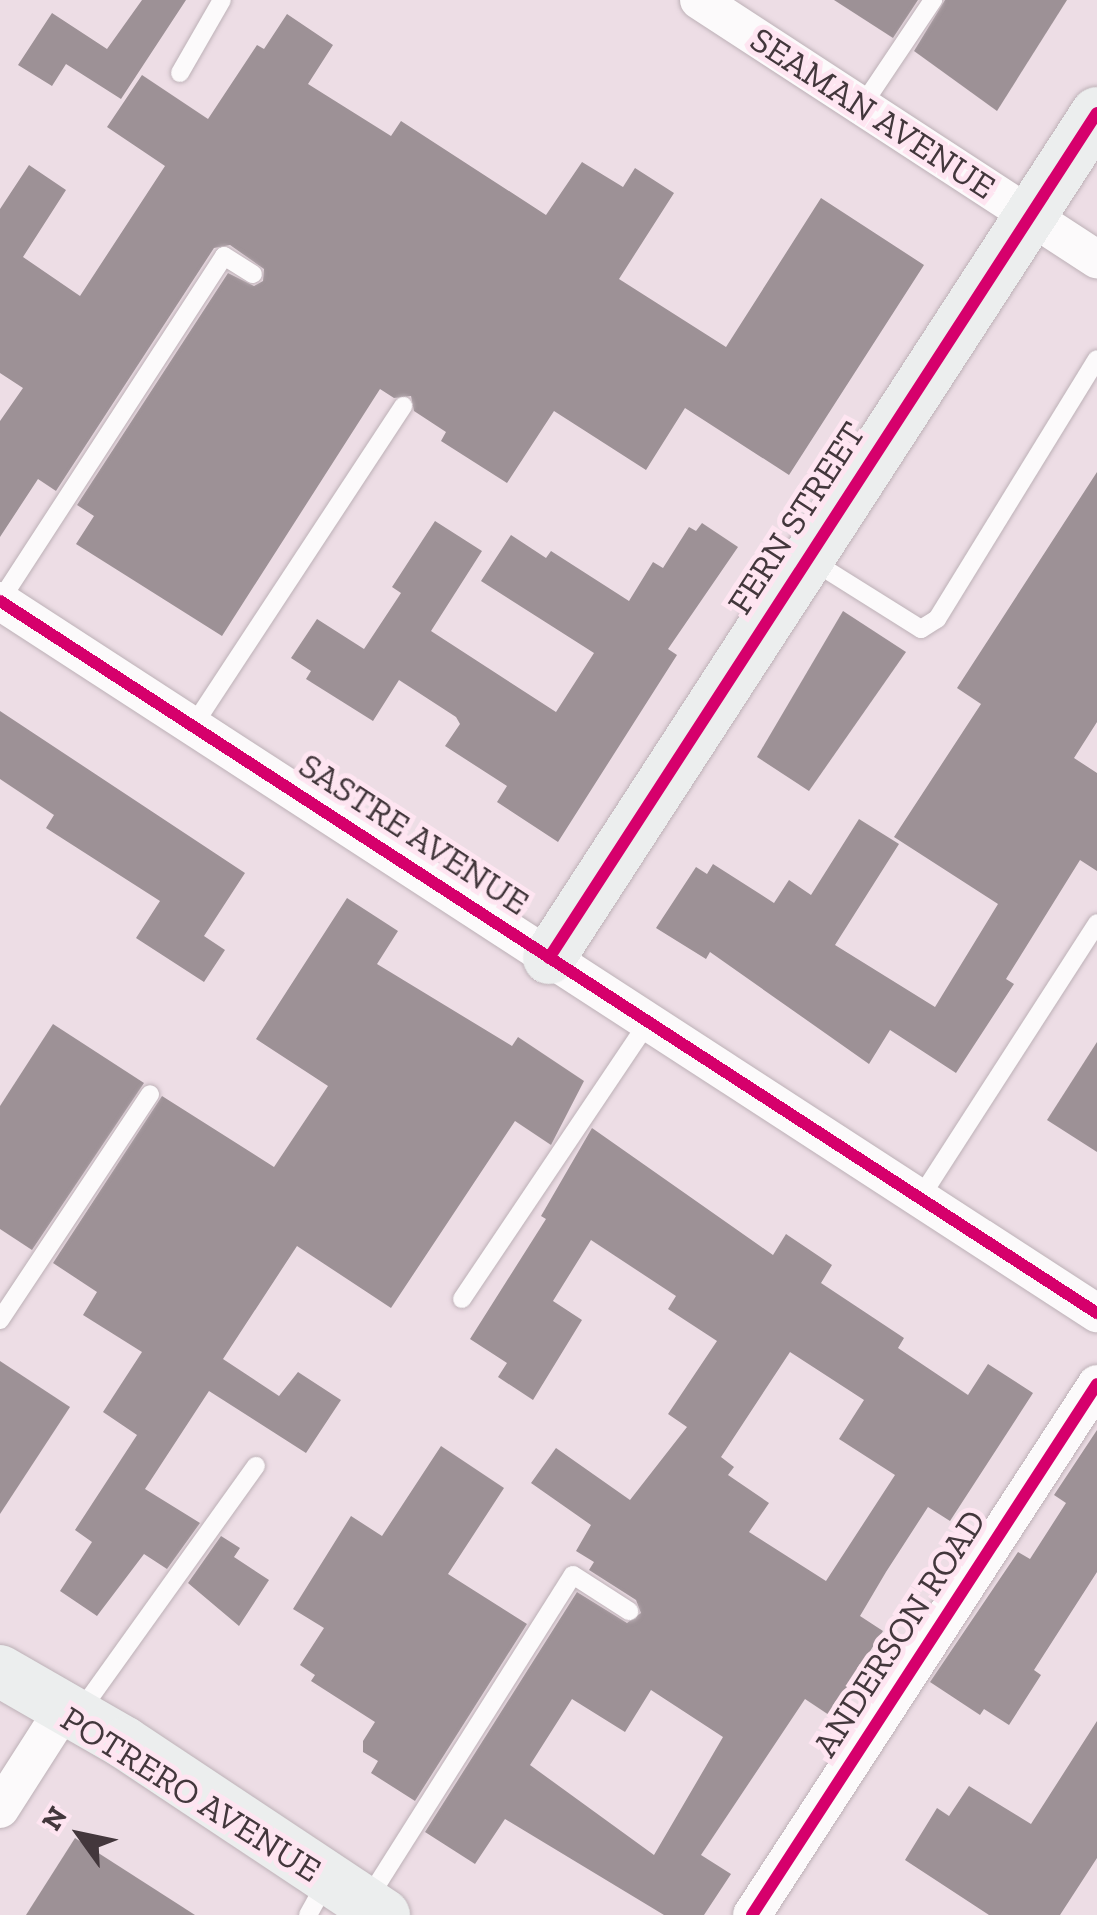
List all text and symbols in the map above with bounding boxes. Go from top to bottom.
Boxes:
street label: SEAMAN AVENUE [742,18,1004,208]
street label: FERN STREET [718,414,874,622]
street label: SASTRE AVENUE [291,744,537,924]
street label: ANDERSON ROAD [804,1502,994,1764]
street label: POTRERO AVENUE [53,1697,329,1891]
north arrow [30,1785,130,1885]

